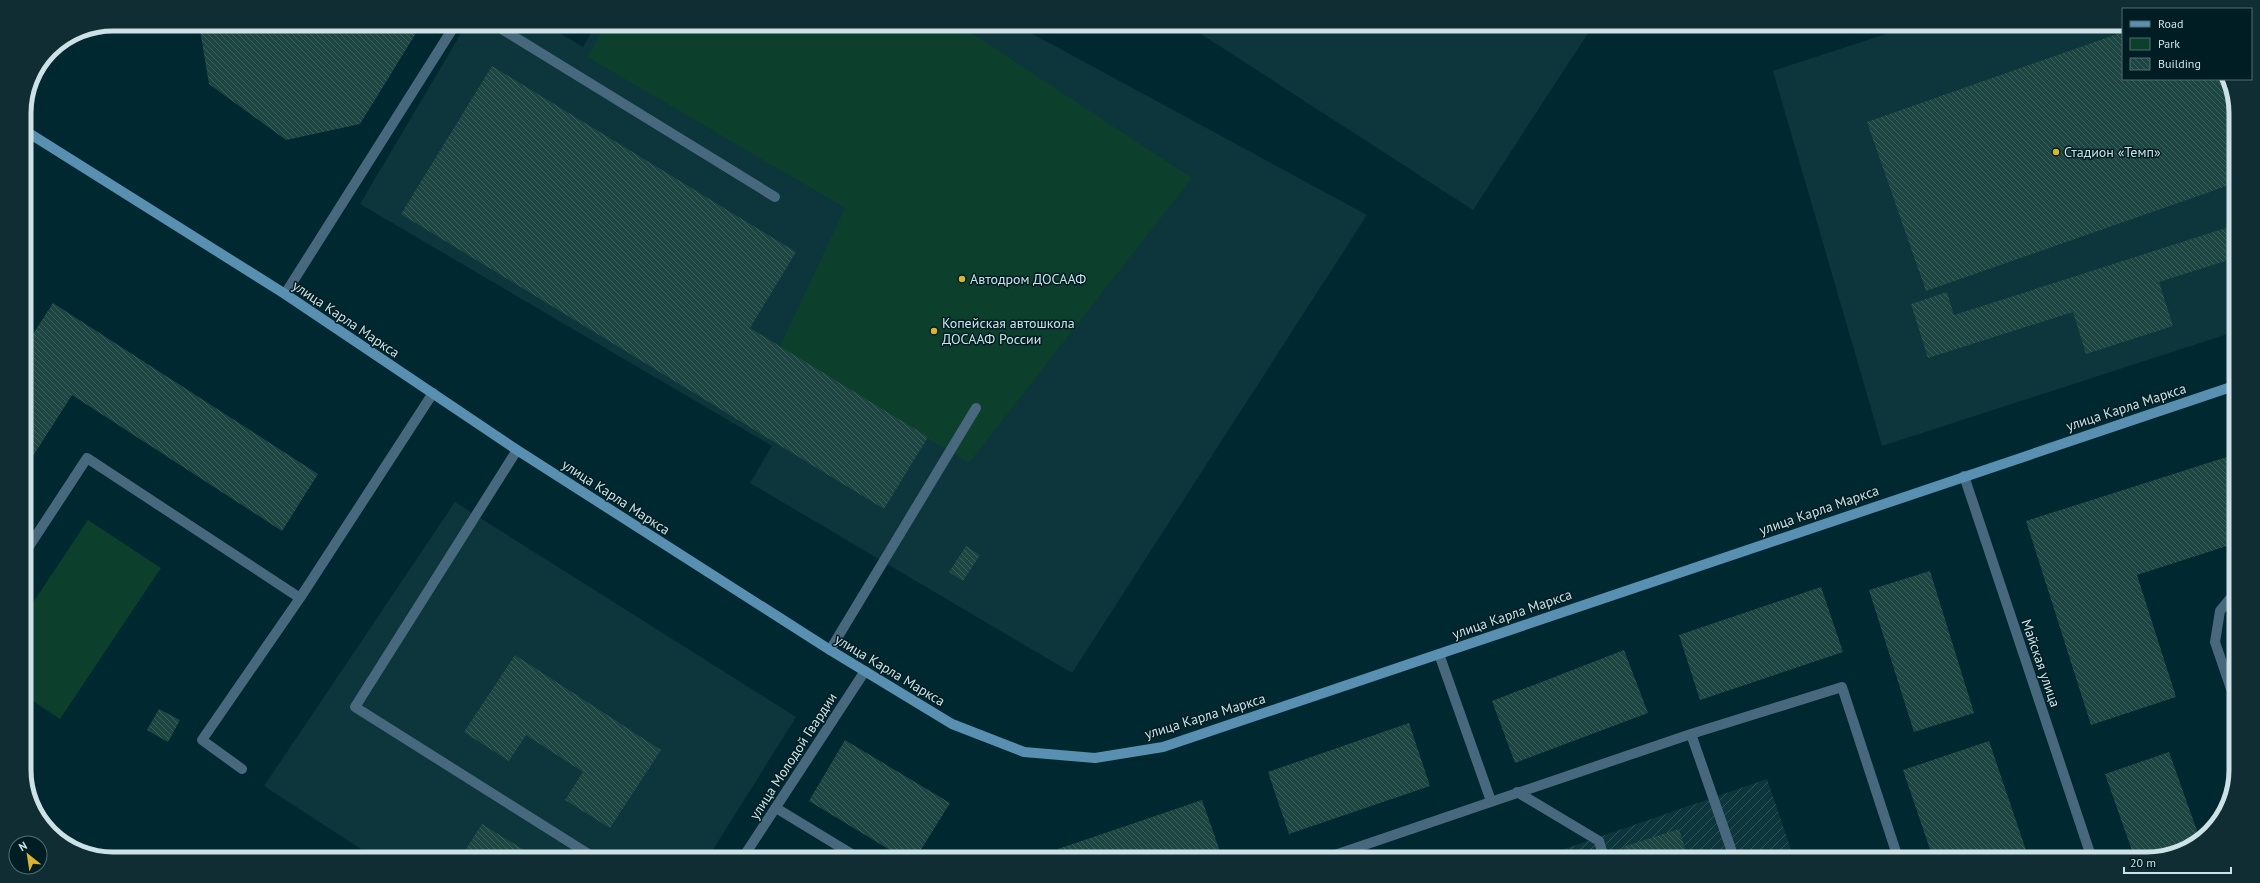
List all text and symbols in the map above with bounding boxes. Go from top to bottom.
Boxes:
legend [2122,8,2252,80]
text: Road [2158,16,2183,31]
text: Park [2158,36,2180,51]
text: Building [2158,56,2201,71]
place label: Стадион «Темп» [2064,143,2161,161]
marker: Стадион «Темп» [2051,147,2061,157]
place label: Автодром ДОСААФ [970,270,1086,288]
marker: Автодром ДОСААФ [957,274,967,284]
street label: улица Карла Маркса [289,276,403,362]
place label: Копейская автошкола ДОСААФ России [942,314,1075,348]
marker: Копейская автошкола ДОСААФ России [929,326,939,336]
street label: улица Карла Маркса [2064,379,2188,435]
street label: улица Карла Маркса [558,455,674,539]
street label: улица Карла Маркса [1757,481,1881,539]
street label: улица Карла Маркса [1450,585,1574,643]
street label: Майская улица [2018,617,2064,709]
street label: улица Карла Маркса [832,630,948,710]
street label: улица Молодой Гвардии [745,689,841,823]
street label: улица Карла Маркса [1142,689,1268,743]
north arrow [8,835,48,875]
text: N [16,838,30,854]
scale bar [2124,849,2231,875]
text: 20 m [2130,855,2156,870]

